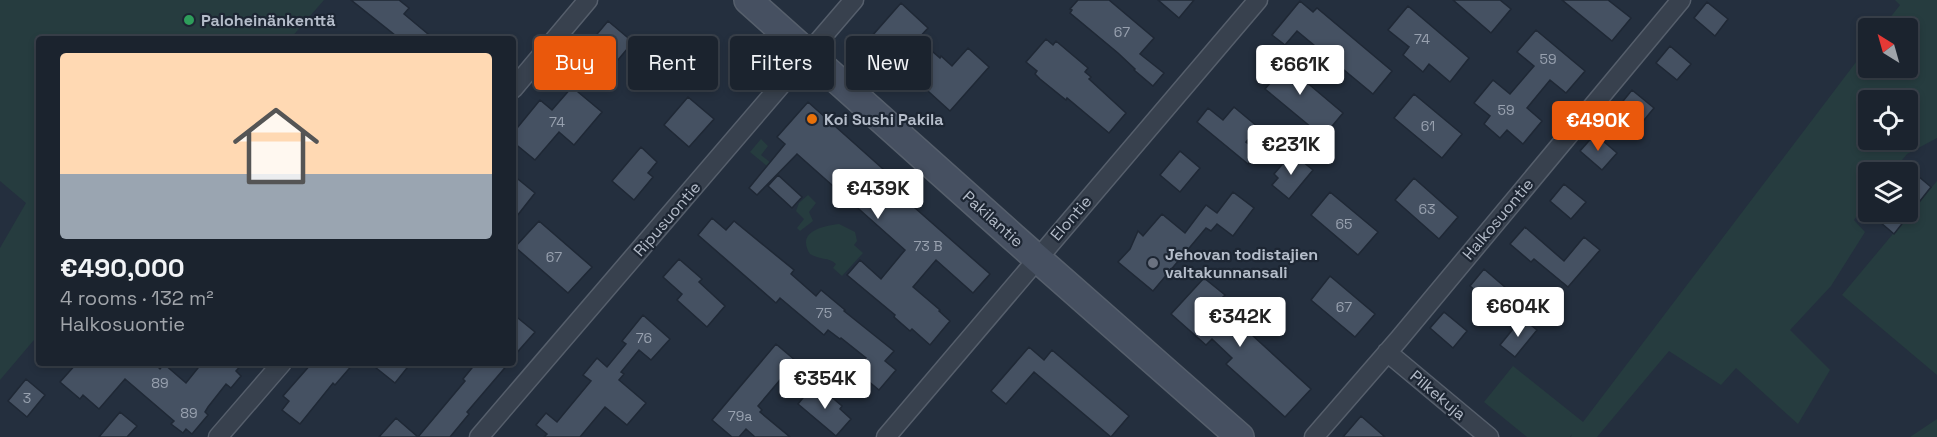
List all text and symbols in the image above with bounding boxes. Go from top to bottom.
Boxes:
place label: Paloheinänkenttä [201,10,336,31]
marker: Paloheinänkenttä [182,13,196,27]
north arrow [1858,18,1918,78]
map controls [1858,18,1918,222]
house number: 67 [1114,23,1130,41]
house number: 74 [1414,30,1430,48]
chip: Buy [534,36,616,90]
chip: Rent [628,36,718,90]
chip: Filters [730,36,834,90]
chip: New [846,36,931,90]
pin: €661K [1258,45,1342,96]
house number: 59 [1540,50,1556,68]
text: €661K [1270,51,1330,77]
button: locate [1858,90,1918,150]
icon: home [222,92,330,200]
house number: 59 [1498,101,1514,119]
pin: €490K [1556,101,1640,152]
text: €490K [1566,107,1630,133]
place label: Koi Sushi Pakila [824,109,944,130]
marker: Koi Sushi Pakila [805,112,819,126]
house number: 74 [549,113,565,131]
house number: 61 [1421,117,1435,135]
pin: €231K [1249,125,1333,176]
text: €231K [1262,131,1320,157]
button: layers [1858,162,1918,222]
pin: €439K [836,169,920,220]
street label: Halkosuontie [1458,174,1538,264]
text: €439K [846,175,910,201]
street label: Ripusuontie [629,177,705,261]
street label: Pakilantie [958,186,1028,252]
street label: Elontie [1046,191,1096,245]
house number: 63 [1418,200,1436,218]
house number: 65 [1336,215,1352,233]
house number: 73 B [913,237,943,255]
place label: Jehovan todistajien valtakunnansali [1165,244,1318,283]
house number: 67 [546,248,562,266]
text: €490,000 [60,251,185,285]
marker: Jehovan todistajien valtakunnansali [1146,256,1160,270]
text: 4 rooms · 132 m² [60,285,213,311]
pin: €604K [1476,287,1560,338]
text: €604K [1486,293,1550,319]
pin: €342K [1198,297,1282,348]
house number: 67 [1336,298,1352,316]
text: €342K [1209,303,1271,329]
house number: 75 [816,304,832,322]
text: Halkosuontie [60,311,185,337]
house number: 76 [636,329,652,347]
pin: €354K [783,359,867,410]
text: €354K [794,365,856,391]
street label: Pilkekuja [1406,366,1470,424]
house number: 89 [151,374,169,392]
house number: 3 [23,389,31,407]
house number: 89 [180,404,198,422]
house number: 79a [728,407,752,425]

